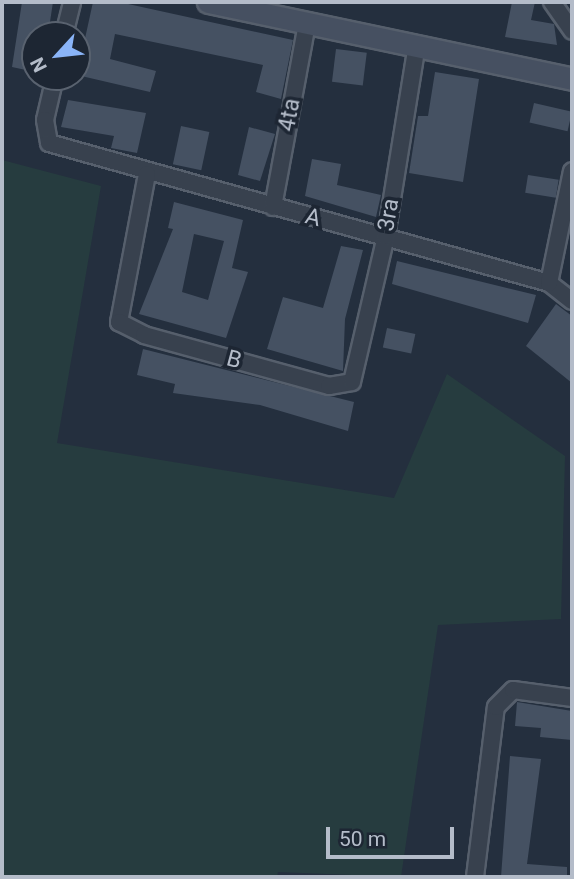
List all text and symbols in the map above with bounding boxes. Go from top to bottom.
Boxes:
north arrow [21,21,91,91]
text: N [25,54,52,76]
street label: 4ta [273,96,307,134]
street label: 3ra [373,196,405,234]
street label: A [302,203,324,233]
street label: B [224,345,244,375]
scale bar [329,812,457,856]
text: 50 m [339,827,386,851]

